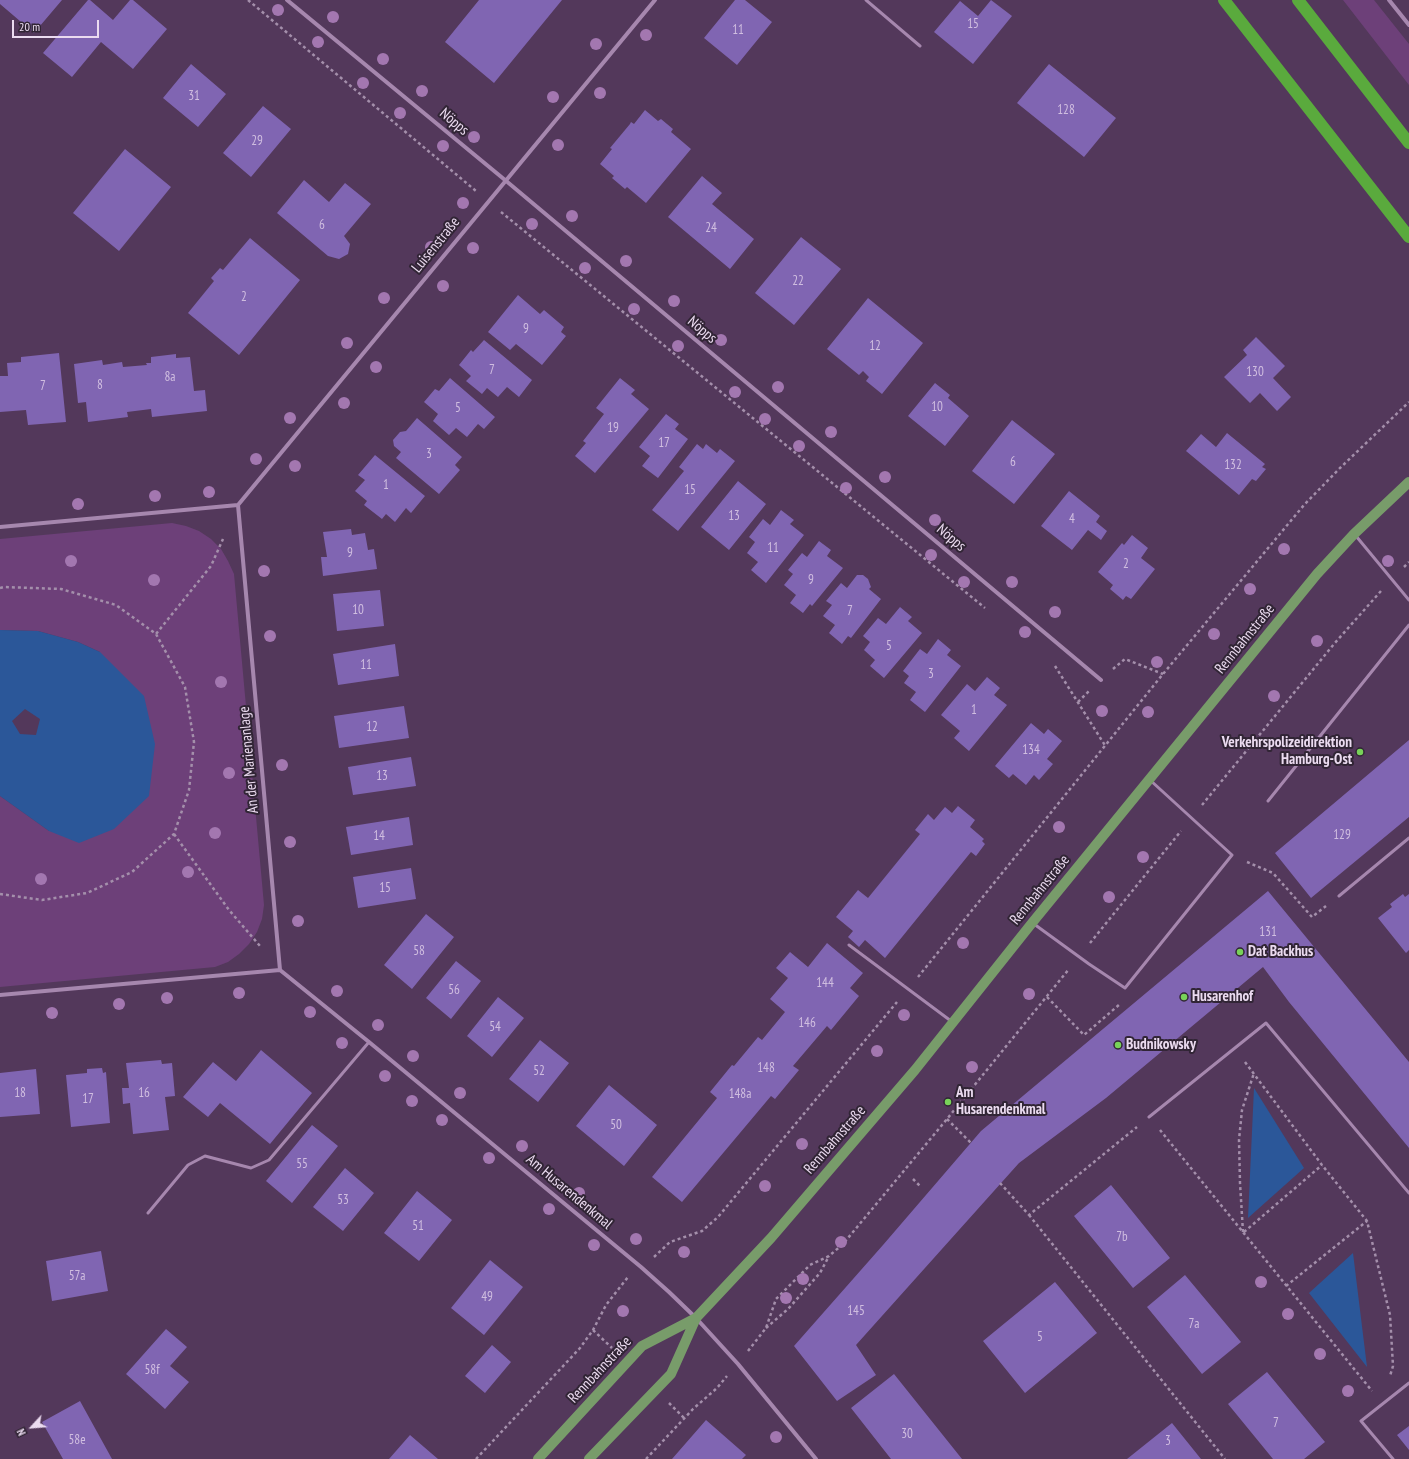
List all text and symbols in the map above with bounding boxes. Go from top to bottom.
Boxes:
scale bar [14,12,101,38]
house number: 15 [967,16,979,32]
text: 20 m [19,19,40,34]
house number: 11 [732,22,744,38]
house number: 31 [188,88,200,104]
house number: 128 [1057,102,1075,118]
street label: Nöpps [436,105,472,139]
house number: 29 [251,133,263,149]
street label: Luisenstraße [408,214,464,276]
house number: 6 [319,217,325,233]
house number: 24 [705,220,717,236]
house number: 22 [792,273,804,289]
house number: 2 [241,289,247,305]
street label: Nöpps [684,313,720,347]
house number: 9 [523,321,529,337]
house number: 12 [869,338,881,354]
house number: 7 [489,362,495,378]
house number: 130 [1246,364,1264,380]
house number: 8a [164,369,176,385]
house number: 8 [97,377,103,393]
house number: 7 [40,378,46,394]
house number: 10 [931,399,943,415]
house number: 5 [455,400,461,416]
house number: 19 [607,420,619,436]
house number: 17 [658,435,670,451]
house number: 3 [426,446,432,462]
house number: 6 [1010,454,1016,470]
house number: 132 [1224,457,1242,473]
house number: 1 [383,477,389,493]
house number: 15 [684,482,696,498]
house number: 13 [728,508,740,524]
house number: 4 [1069,511,1075,527]
street label: Nöpps [933,521,969,555]
house number: 11 [767,540,779,556]
house number: 9 [347,545,353,561]
house number: 2 [1123,556,1129,572]
house number: 9 [808,572,814,588]
street label: Rennbahnstraße [1211,601,1279,677]
house number: 10 [352,602,364,618]
house number: 7 [847,603,853,619]
house number: 5 [886,638,892,654]
house number: 11 [360,657,372,673]
house number: 3 [928,666,934,682]
house number: 1 [971,702,977,718]
street label: An der Marienanlage [235,706,263,814]
house number: 12 [366,719,378,735]
place label: Verkehrspolizeidirektion Hamburg-Ost [1222,734,1352,769]
house number: 134 [1022,742,1040,758]
marker: Verkehrspolizeidirektion Hamburg-Ost [1355,747,1365,757]
house number: 13 [376,768,388,784]
house number: 129 [1333,827,1351,843]
house number: 14 [373,828,385,844]
street label: Rennbahnstraße [1006,852,1074,928]
house number: 15 [379,880,391,896]
house number: 131 [1259,924,1277,940]
house number: 58 [413,943,425,959]
place label: Dat Backhus [1248,943,1313,961]
marker: Dat Backhus [1235,947,1245,957]
house number: 144 [816,975,834,991]
house number: 56 [448,982,460,998]
place label: Husarenhof [1192,988,1253,1006]
marker: Husarenhof [1179,992,1189,1002]
house number: 146 [798,1015,816,1031]
house number: 54 [489,1019,501,1035]
place label: Budnikowsky [1126,1036,1196,1054]
marker: Budnikowsky [1113,1040,1123,1050]
house number: 148 [757,1060,775,1076]
house number: 52 [533,1063,545,1079]
place label: Am Husarendenkmal [956,1084,1045,1119]
house number: 18 [14,1085,26,1101]
house number: 16 [138,1085,150,1101]
house number: 148a [729,1086,751,1102]
house number: 17 [82,1091,94,1107]
marker: Am Husarendenkmal [943,1097,953,1107]
street label: Rennbahnstraße [800,1102,870,1178]
house number: 50 [610,1117,622,1133]
street label: Am Husarendenkmal [522,1151,616,1233]
house number: 55 [296,1156,308,1172]
house number: 53 [337,1192,349,1208]
house number: 51 [412,1218,424,1234]
house number: 7b [1116,1229,1128,1245]
house number: 57a [69,1268,85,1284]
house number: 49 [481,1289,493,1305]
house number: 145 [847,1303,865,1319]
house number: 7a [1189,1316,1199,1332]
house number: 5 [1037,1329,1043,1345]
street label: Rennbahnstraße [565,1333,635,1407]
house number: 58f [144,1362,160,1378]
north arrow [12,1407,52,1447]
house number: 7 [1273,1415,1279,1431]
house number: 30 [901,1426,913,1442]
text: N [14,1427,29,1438]
house number: 58e [68,1432,86,1448]
house number: 3 [1165,1433,1171,1449]

